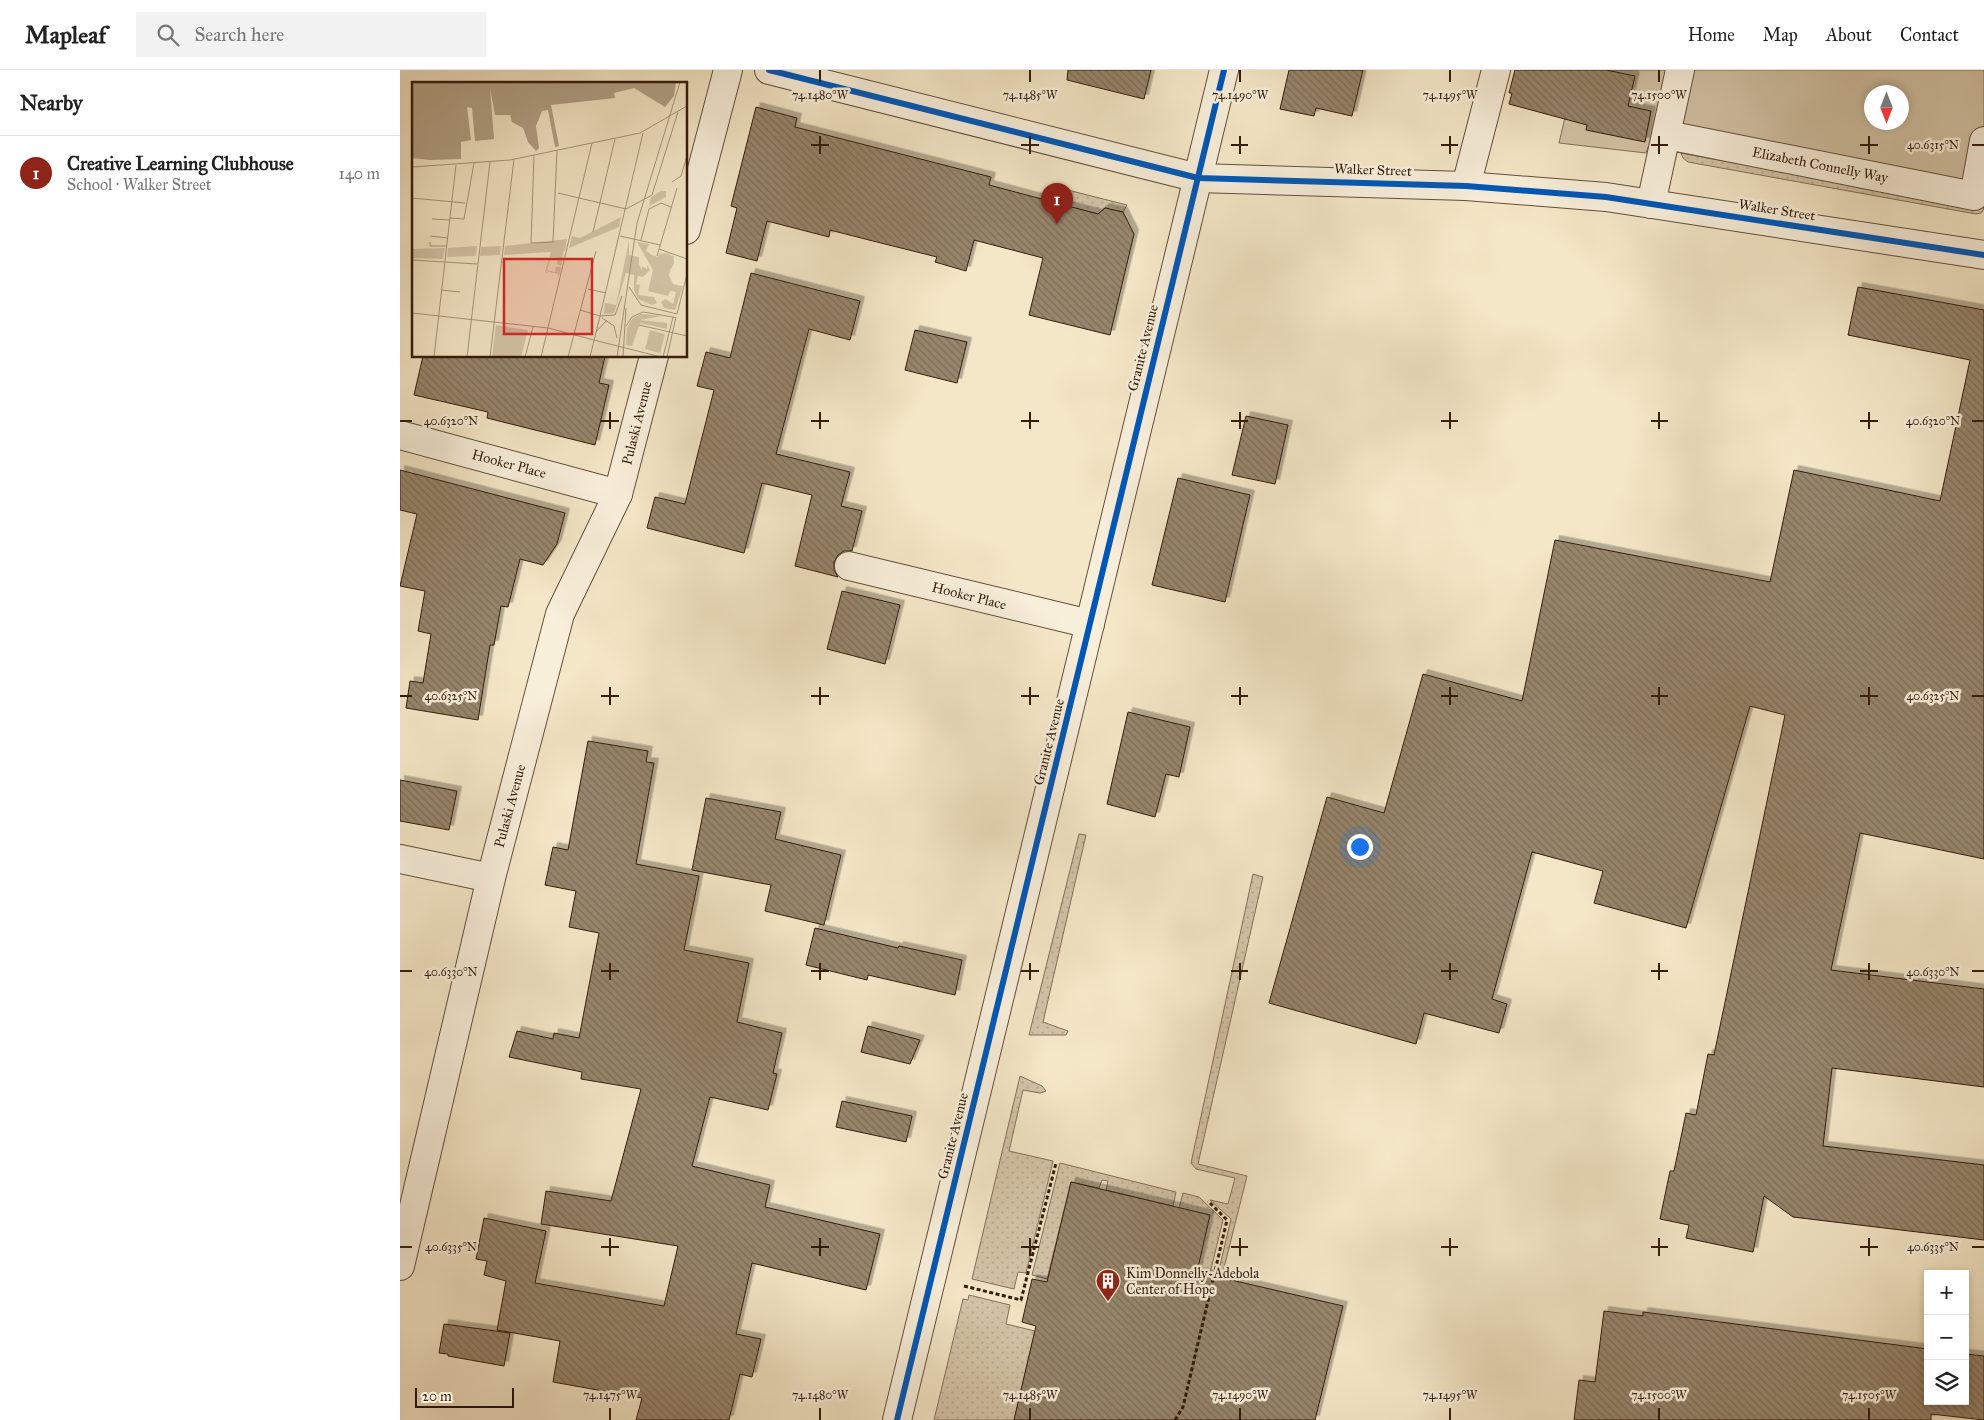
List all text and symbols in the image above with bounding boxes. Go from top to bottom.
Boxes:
search box [136,12,486,57]
text: Mapleaf [25,20,106,50]
icon: search [154,21,182,49]
text: Search here [194,23,284,46]
text: Home [1688,24,1735,46]
text: Map [1763,24,1798,46]
text: About [1826,24,1872,46]
text: Contact [1900,24,1959,46]
inset map [412,82,688,358]
north arrow [1864,85,1909,130]
text: 74.1480°W [792,88,849,102]
text: 74.1485°W [1003,88,1058,102]
text: 74.1490°W [1212,88,1269,102]
text: 74.1495°W [1423,88,1478,102]
text: 74.1500°W [1631,88,1687,102]
text: Nearby [20,90,83,116]
text: 40.6315°N [1907,138,1959,152]
street label: Elizabeth Connelly Way [1751,143,1890,187]
text: Creative Learning Clubhouse [67,152,294,175]
street label: Walker Street [1334,160,1412,180]
text: 1 [33,164,39,183]
text: 140 m [339,164,380,183]
text: School · Walker Street [67,175,211,194]
pin: 1 [1041,183,1073,224]
street label: Walker Street [1737,196,1817,224]
street label: Granite Avenue [1124,303,1162,393]
street label: Pulaski Avenue [618,379,656,467]
text: 40.6320°N [424,414,478,428]
text: 40.6320°N [1906,414,1960,428]
street label: Hooker Place [470,446,548,482]
street label: Hooker Place [930,579,1008,613]
text: 40.6325°N [424,689,478,703]
text: 40.6325°N [1906,689,1960,703]
street label: Granite Avenue [1030,697,1068,787]
street label: Pulaski Avenue [491,762,529,850]
your location [1347,834,1373,860]
text: 40.6330°N [424,965,478,979]
text: 40.6330°N [1906,965,1960,979]
street label: Granite Avenue [934,1091,972,1181]
text: 40.6335°N [425,1240,477,1254]
text: 40.6335°N [1907,1240,1959,1254]
place label: Kim Donnelly-Adebola Center of Hope [1126,1265,1259,1298]
building icon: Kim Donnelly-Adebola Center of Hope [1095,1268,1121,1302]
map controls [1924,1270,1969,1405]
button: + [1924,1270,1969,1315]
button: − [1924,1315,1969,1360]
button: layers [1924,1360,1969,1405]
scale bar [415,1385,514,1408]
text: 20 m [422,1388,452,1405]
text: 74.1475°W [583,1388,638,1402]
text: 74.1480°W [792,1388,849,1402]
text: 74.1485°W [1003,1388,1058,1402]
text: 74.1490°W [1212,1388,1269,1402]
text: 74.1495°W [1423,1388,1478,1402]
text: 74.1500°W [1631,1388,1687,1402]
text: 74.1505°W [1842,1388,1897,1402]

